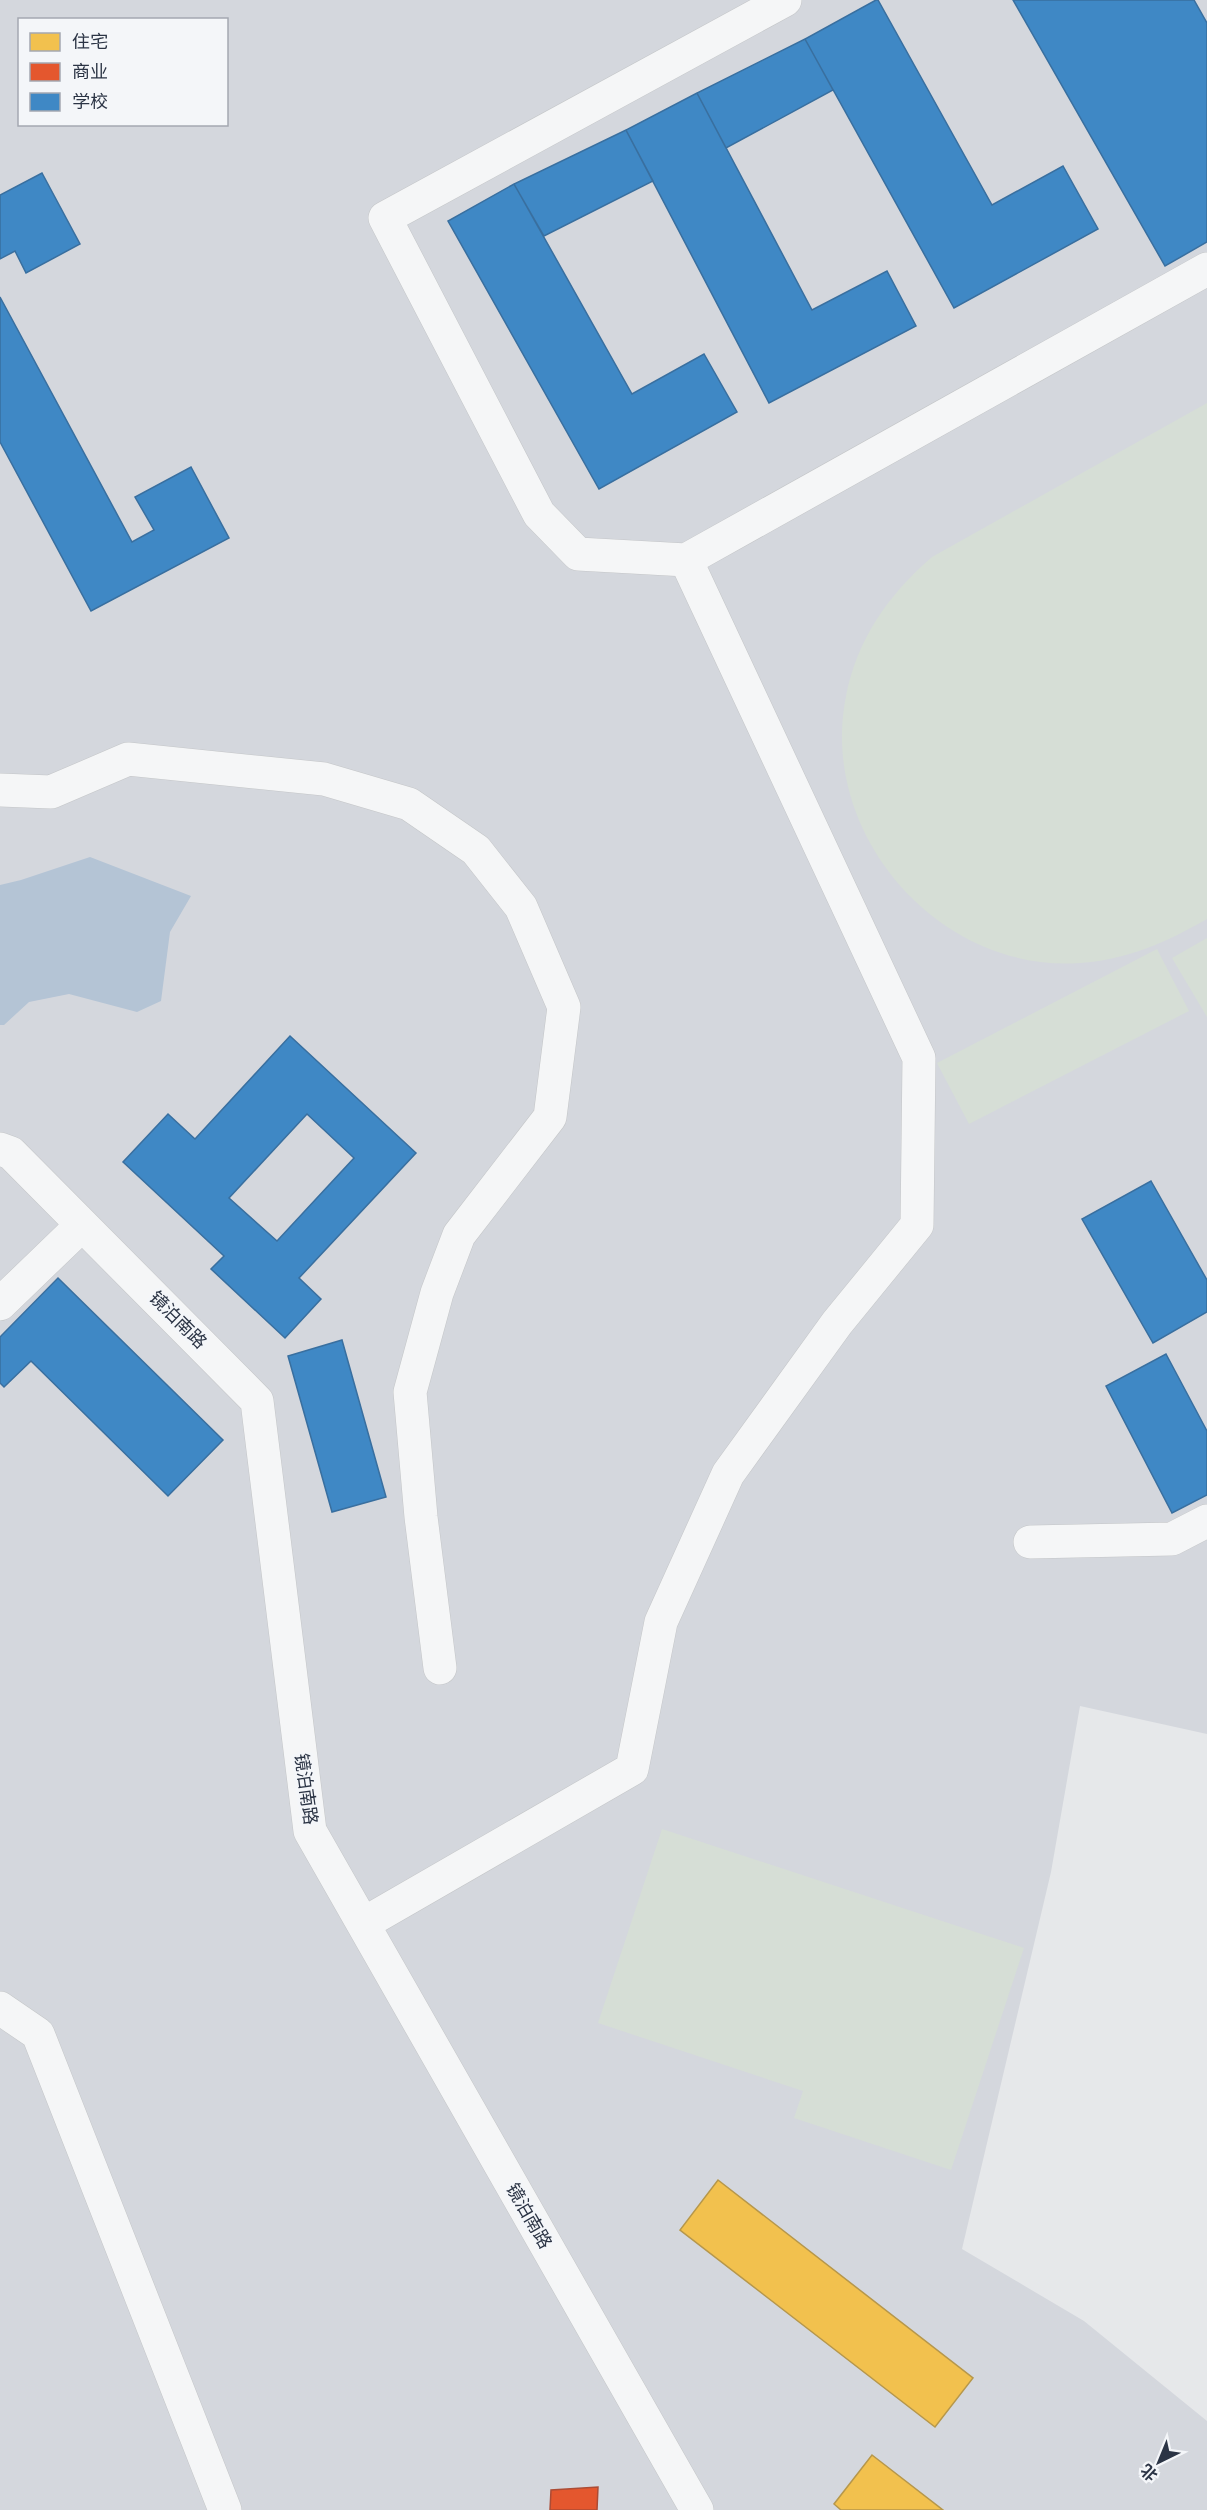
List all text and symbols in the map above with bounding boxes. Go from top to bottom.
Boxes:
legend [18,18,228,126]
text: 住宅 [72,31,108,53]
text: 商业 [72,61,108,83]
text: 学校 [72,91,108,113]
street label: 镜泊南路 [145,1287,211,1353]
street label: 镜泊南路 [290,1752,322,1826]
street label: 镜泊南路 [501,2179,557,2253]
north arrow [1129,2432,1189,2492]
text: 北 [1137,2459,1162,2485]

